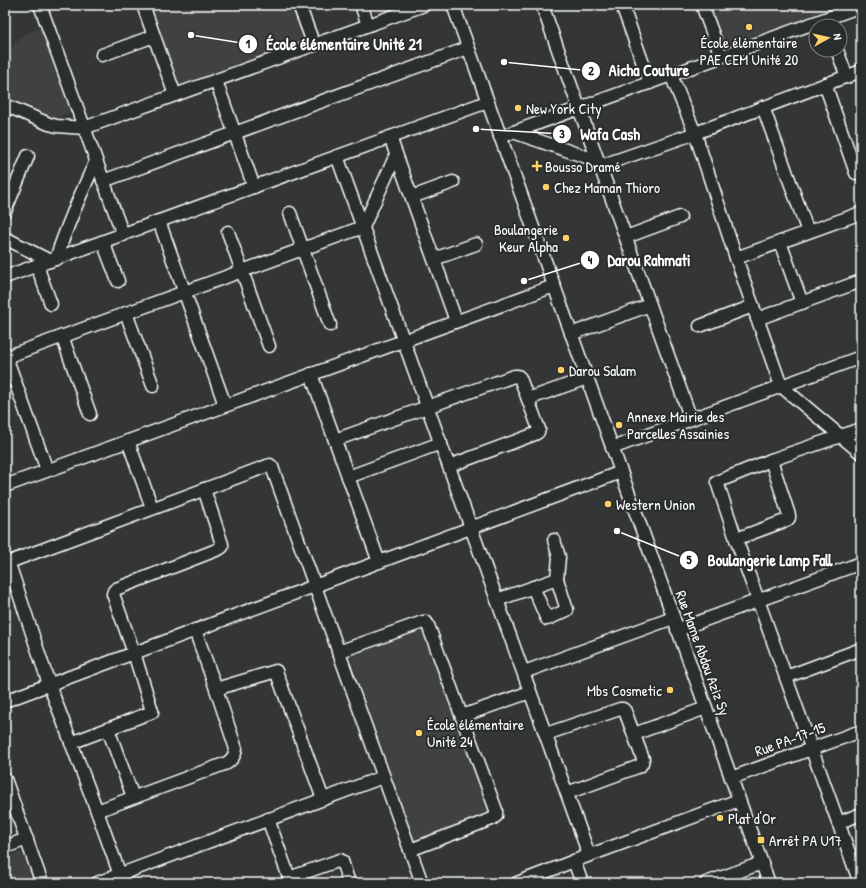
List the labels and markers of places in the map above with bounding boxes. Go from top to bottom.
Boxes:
marker: École élémentaire PAE CEM Unité 20 [744,22,754,32]
callout: École élémentaire Unité 21 [238,30,429,58]
place label: École élémentaire PAE CEM Unité 20 [700,32,799,70]
callout: Aicha Couture [581,57,697,85]
place label: New York City [526,98,602,119]
marker: New York City [513,103,523,113]
callout: Wafa Cash [552,120,648,148]
place label: Bousso Dramé [545,156,621,177]
marker: Bousso Dramé [532,161,542,171]
place label: Chez Maman Thioro [554,177,660,198]
marker: Chez Maman Thioro [541,182,551,192]
place label: Boulangerie Keur Alpha [494,219,558,257]
marker: Boulangerie Keur Alpha [561,233,571,243]
callout: Darou Rahmati [580,246,699,274]
place label: Darou Salam [569,360,636,381]
marker: Darou Salam [556,365,566,375]
place label: Annexe Mairie des Parcelles Assainies [627,406,730,444]
marker: Annexe Mairie des Parcelles Assainies [614,420,624,430]
place label: Western Union [616,494,696,515]
marker: Western Union [603,499,613,509]
callout: Boulangerie Lamp Fall [679,546,840,574]
place label: Mbs Cosmetic [587,680,662,701]
marker: Mbs Cosmetic [665,685,675,695]
place label: École élémentaire Unité 24 [427,714,524,752]
marker: École élémentaire Unité 24 [414,728,424,738]
place label: Plat d'Or [728,808,776,829]
marker: Plat d'Or [715,813,725,823]
place label: Arrêt PA U17 [769,830,842,851]
marker: Arrêt PA U17 [756,835,766,845]

